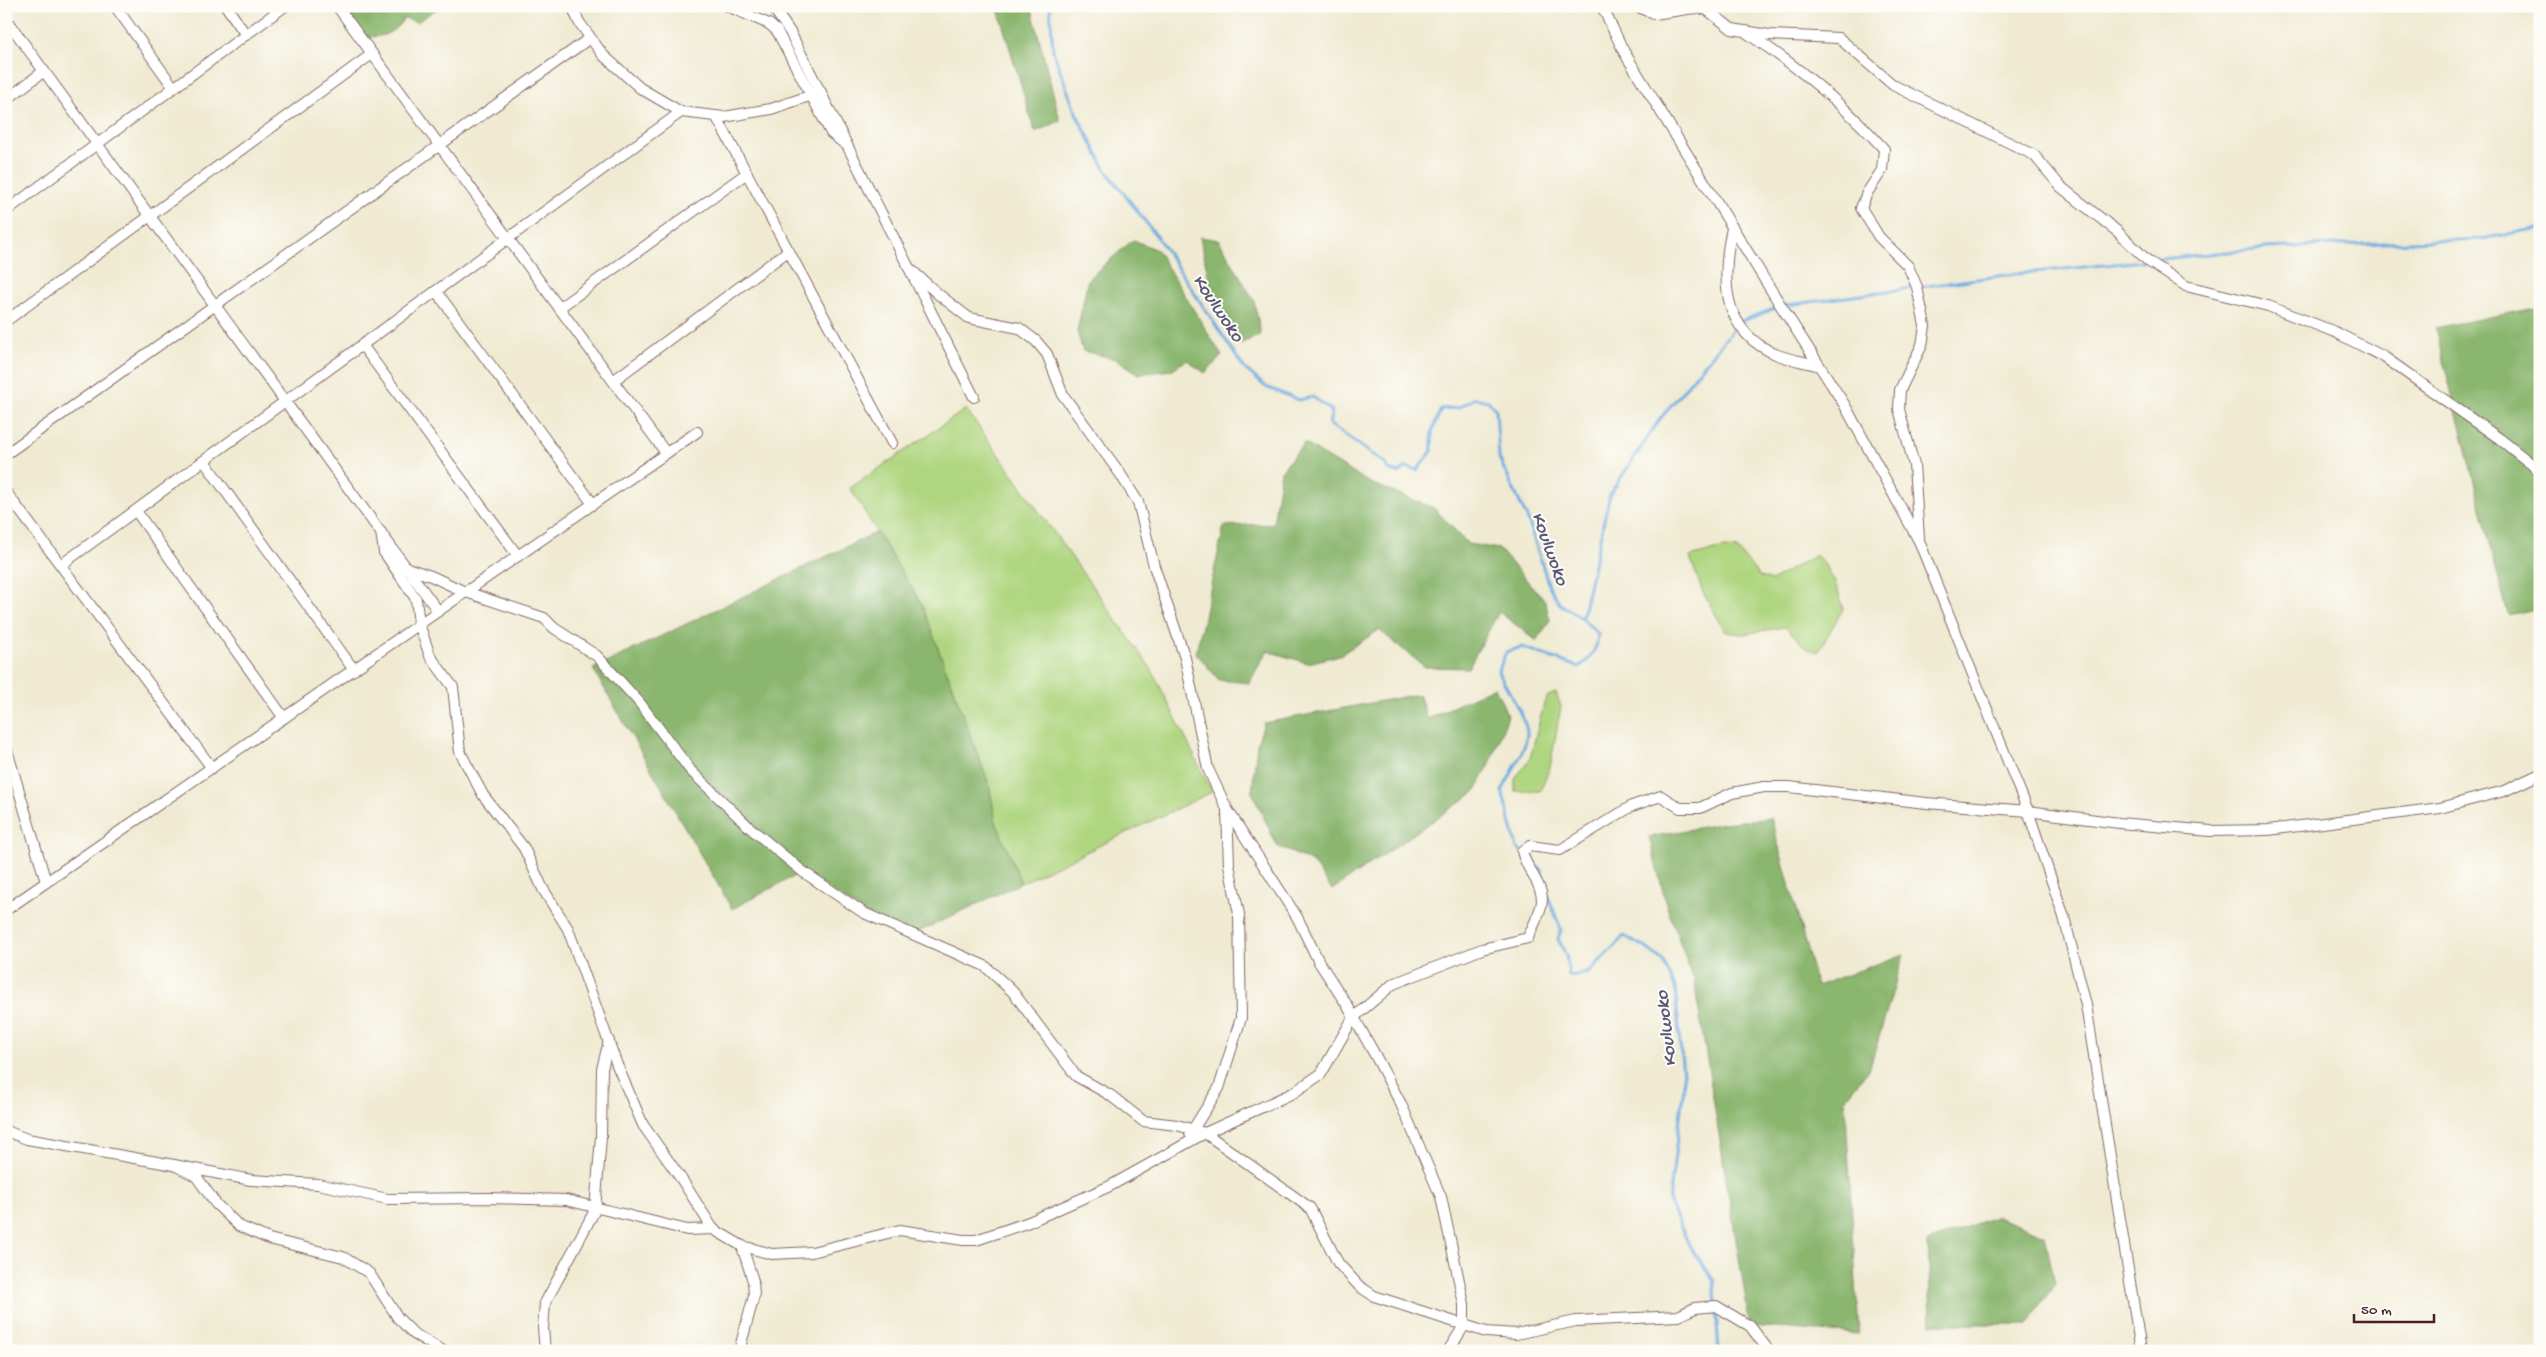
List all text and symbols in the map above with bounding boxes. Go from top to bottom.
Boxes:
water label: Koulwoko [1186,271,1249,348]
water label: Koulwoko [1525,509,1573,590]
water label: Koulwoko [1651,988,1684,1068]
scale bar [2354,1292,2434,1324]
text: 50 m [2361,1302,2392,1320]

